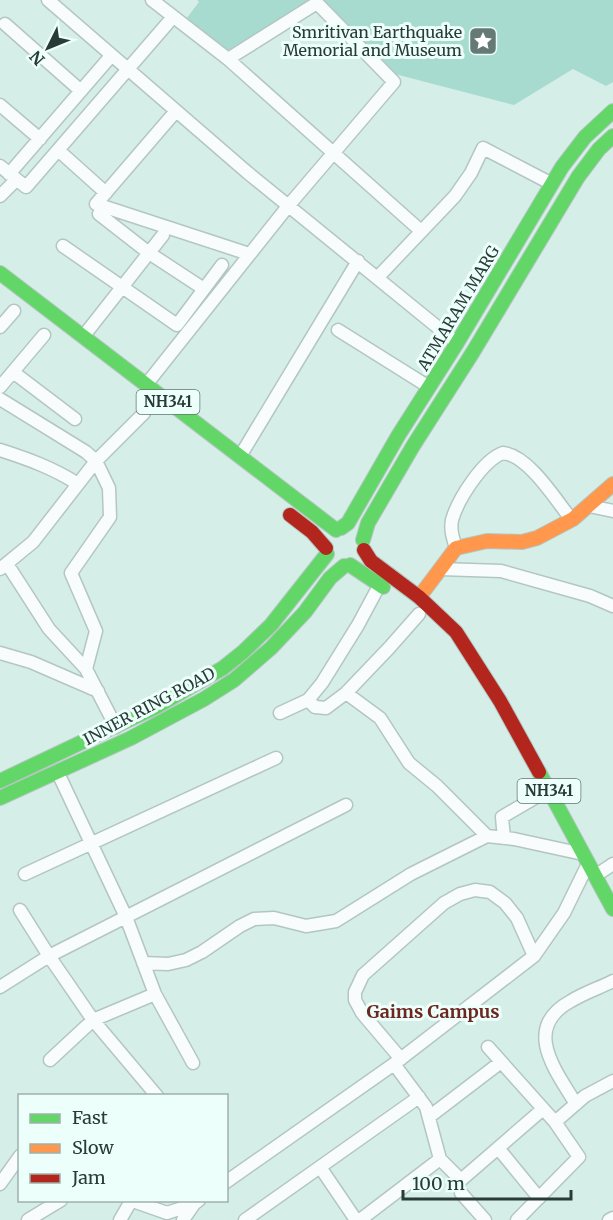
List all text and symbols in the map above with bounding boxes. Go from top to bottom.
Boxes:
north arrow [18,18,78,78]
place label: Smritivan Earthquake Memorial and Museum [283,22,462,60]
place icon: Smritivan Earthquake Memorial and Museum [467,25,499,57]
text: N [25,47,49,70]
street label: ATMARAM MARG [412,242,503,375]
road number: NH341 [136,390,200,414]
street label: INNER RING ROAD [80,663,218,749]
road number: NH341 [518,779,580,803]
district label: Gaims Campus [367,1000,499,1023]
legend [18,1094,228,1202]
text: Fast [72,1106,108,1129]
text: Slow [72,1136,115,1159]
scale bar [403,1163,571,1201]
text: Jam [71,1166,106,1189]
text: 100 m [412,1172,465,1195]

